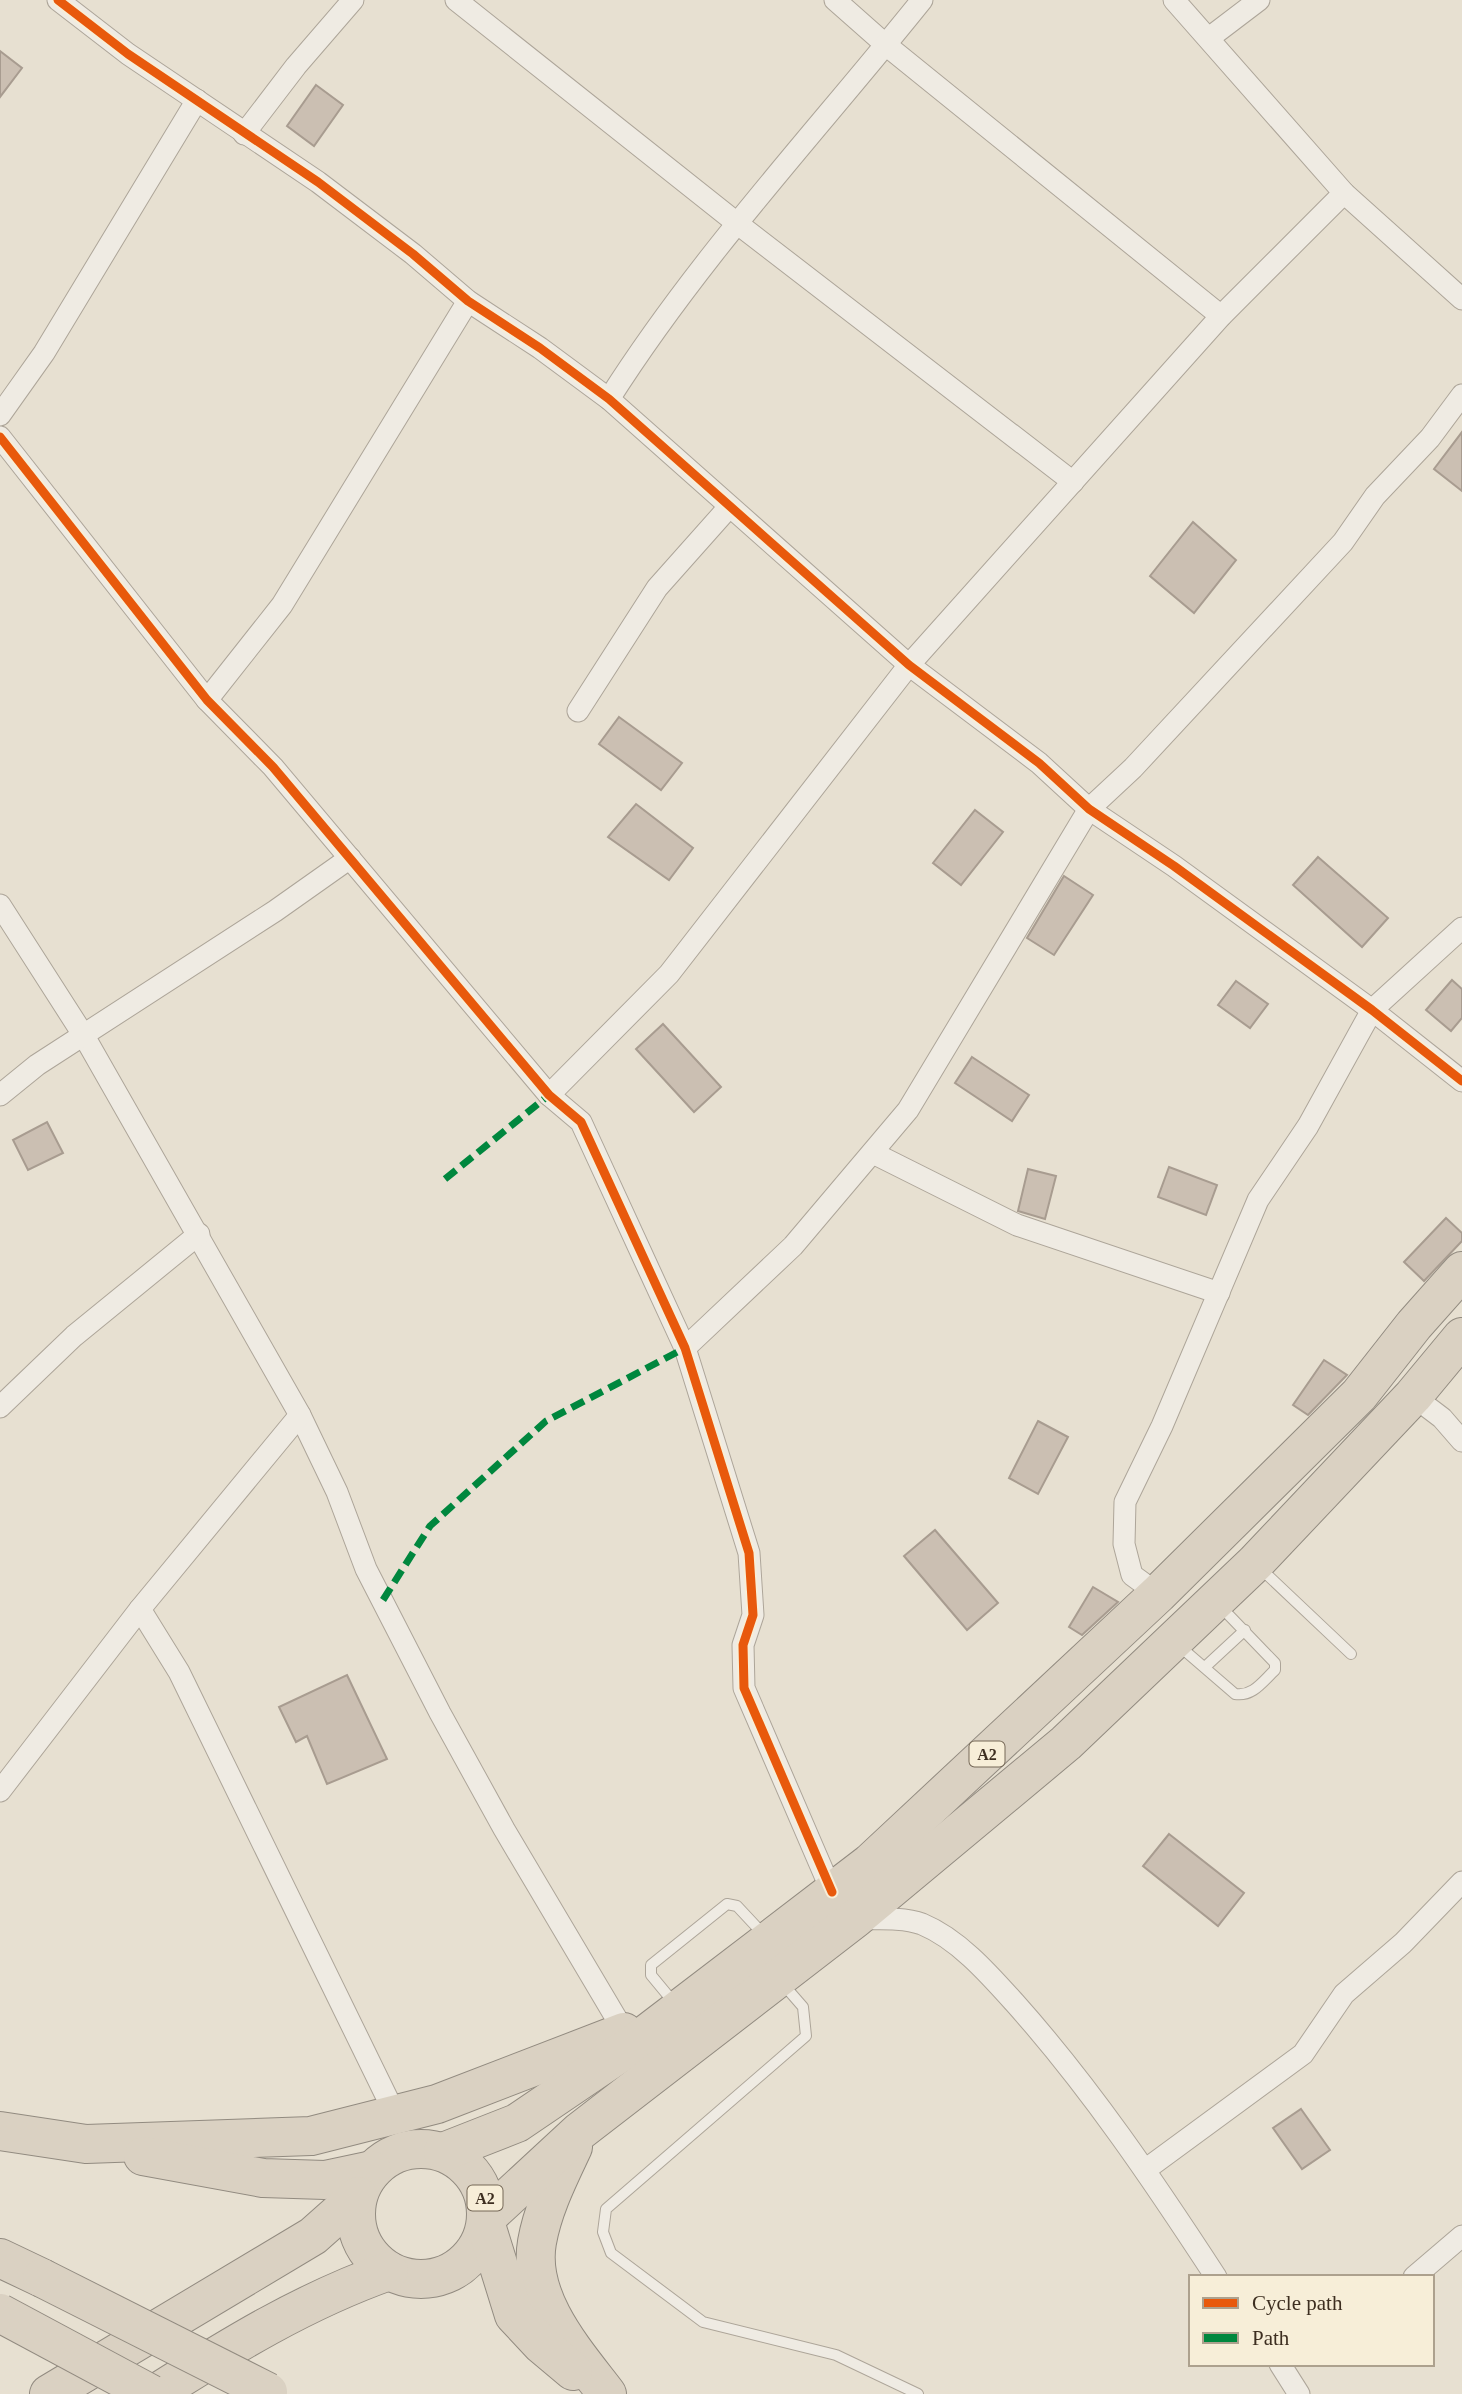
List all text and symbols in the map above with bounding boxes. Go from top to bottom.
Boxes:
road number: A2 [970,1742,1004,1766]
road number: A2 [468,2186,503,2210]
legend [1189,2275,1434,2366]
text: Cycle path [1252,2291,1343,2315]
text: Path [1252,2326,1290,2350]

